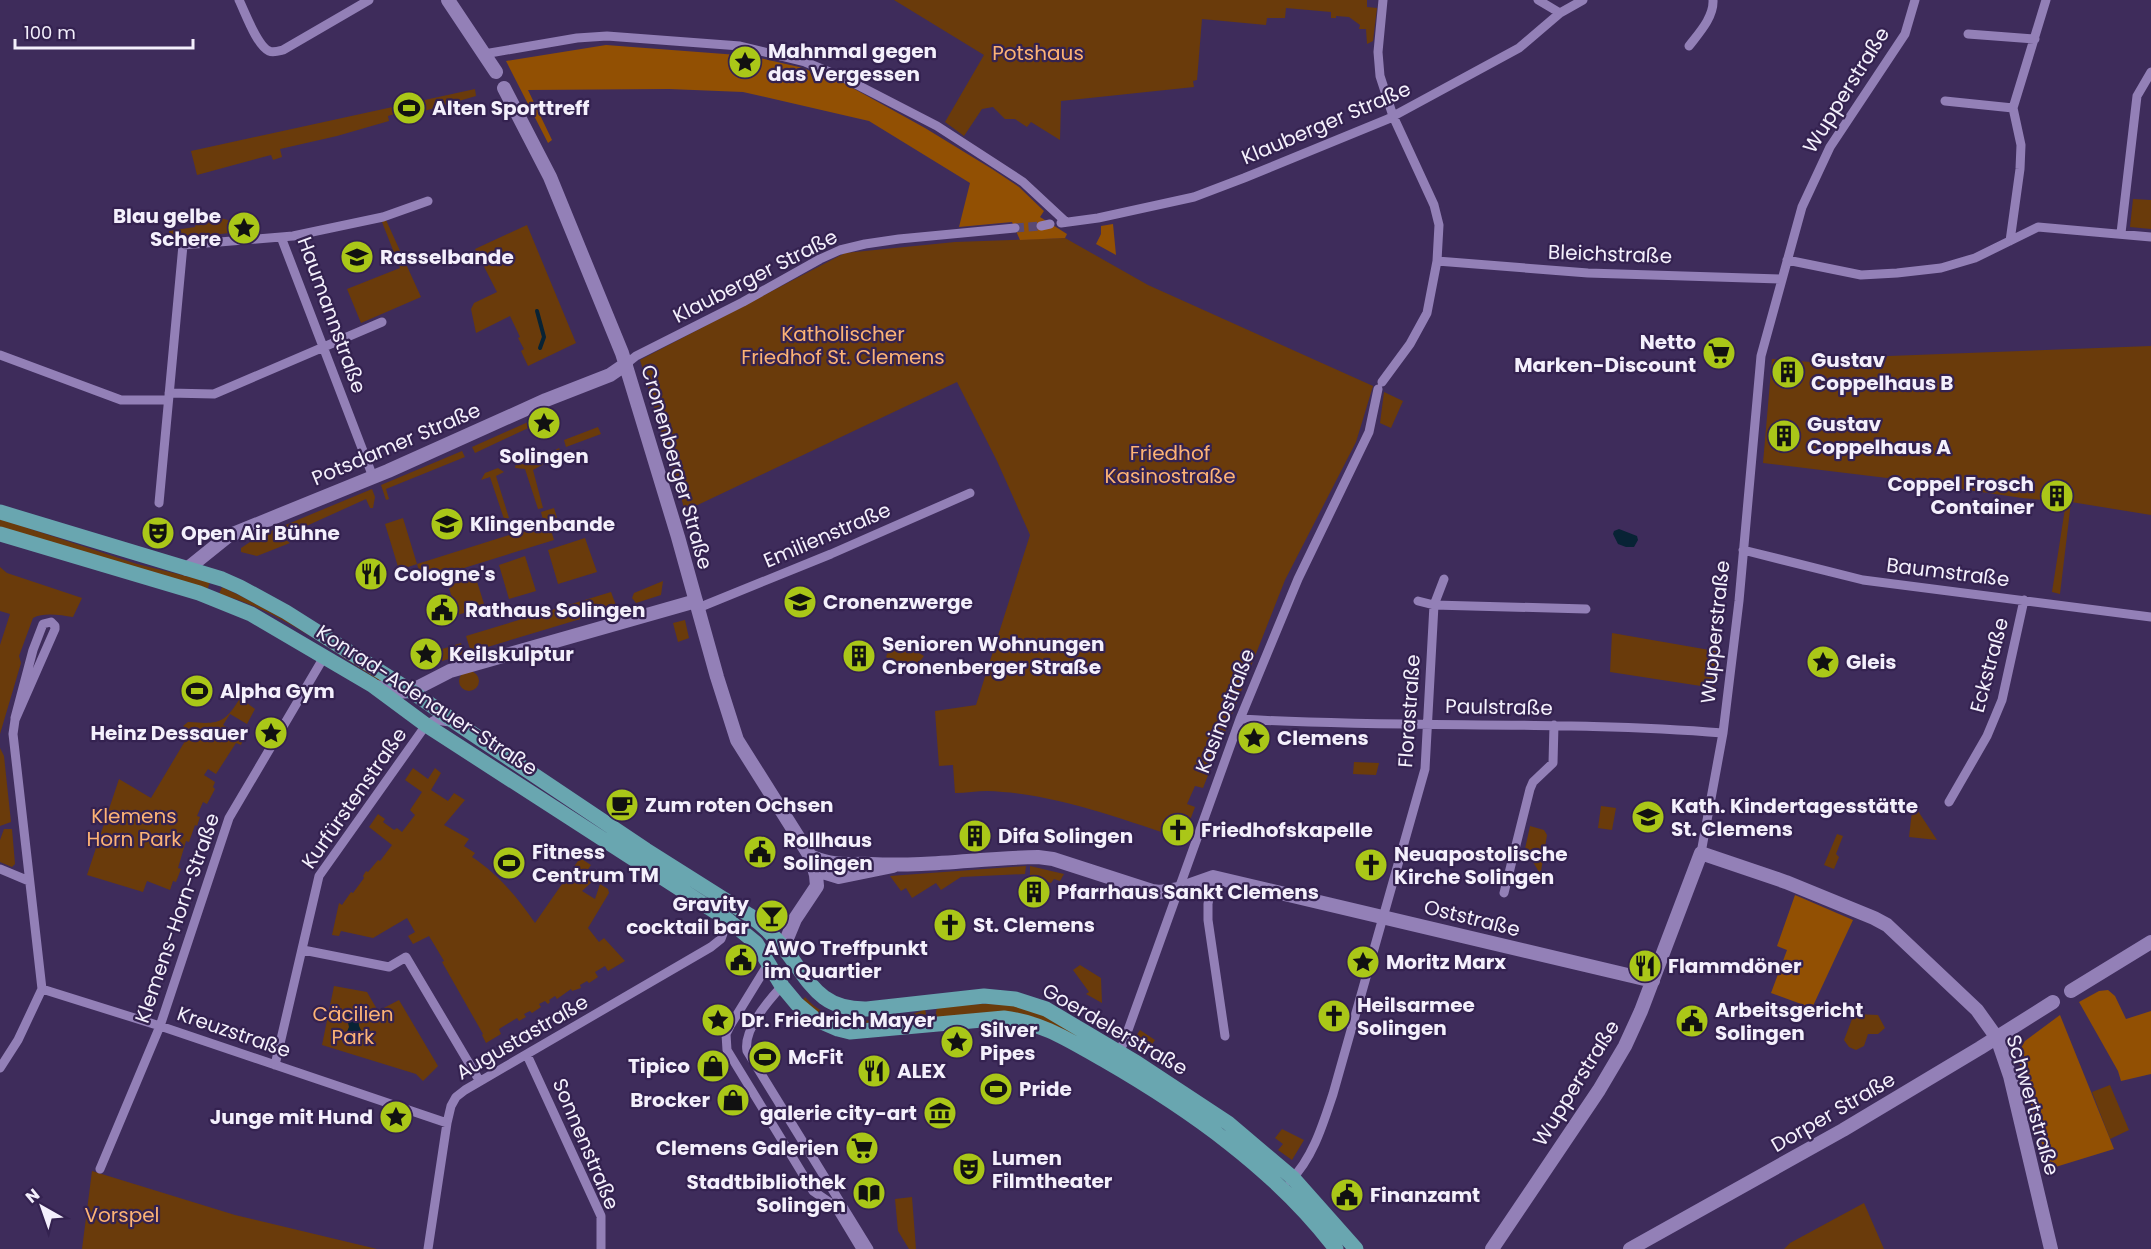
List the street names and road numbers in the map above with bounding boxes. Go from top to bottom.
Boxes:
street label: Wupperstraße [1796,22,1896,158]
street label: Klauberger Straße [1237,75,1415,171]
street label: Klauberger Straße [668,222,842,330]
street label: Haumannstraße [291,233,373,397]
street label: Bleichstraße [1547,238,1673,270]
street label: Cronenberger Straße [634,361,720,573]
street label: Potsdamer Straße [307,396,485,492]
street label: Emilienstraße [759,496,895,574]
street label: Baumstraße [1885,551,2011,593]
street label: Wupperstraße [1694,559,1736,705]
street label: Eckstraße [1963,614,2015,716]
street label: Konrad-Adenauer-Straße [311,618,543,782]
street label: Kasinostraße [1188,645,1262,777]
street label: Florastraße [1391,653,1427,769]
street label: Paulstraße [1445,692,1553,722]
street label: Kurfürstenstraße [295,722,413,874]
street label: Klemens-Horn-Straße [128,809,226,1027]
street label: Oststraße [1421,893,1523,943]
street label: Goerdelerstraße [1037,976,1193,1082]
street label: Augustastraße [451,988,593,1086]
street label: Kreuzstraße [173,999,295,1065]
street label: Wupperstraße [1526,1015,1626,1151]
street label: Schwertstraße [2000,1031,2066,1179]
street label: Dorper Straße [1766,1065,1900,1159]
street label: Sonnenstraße [546,1074,626,1214]

